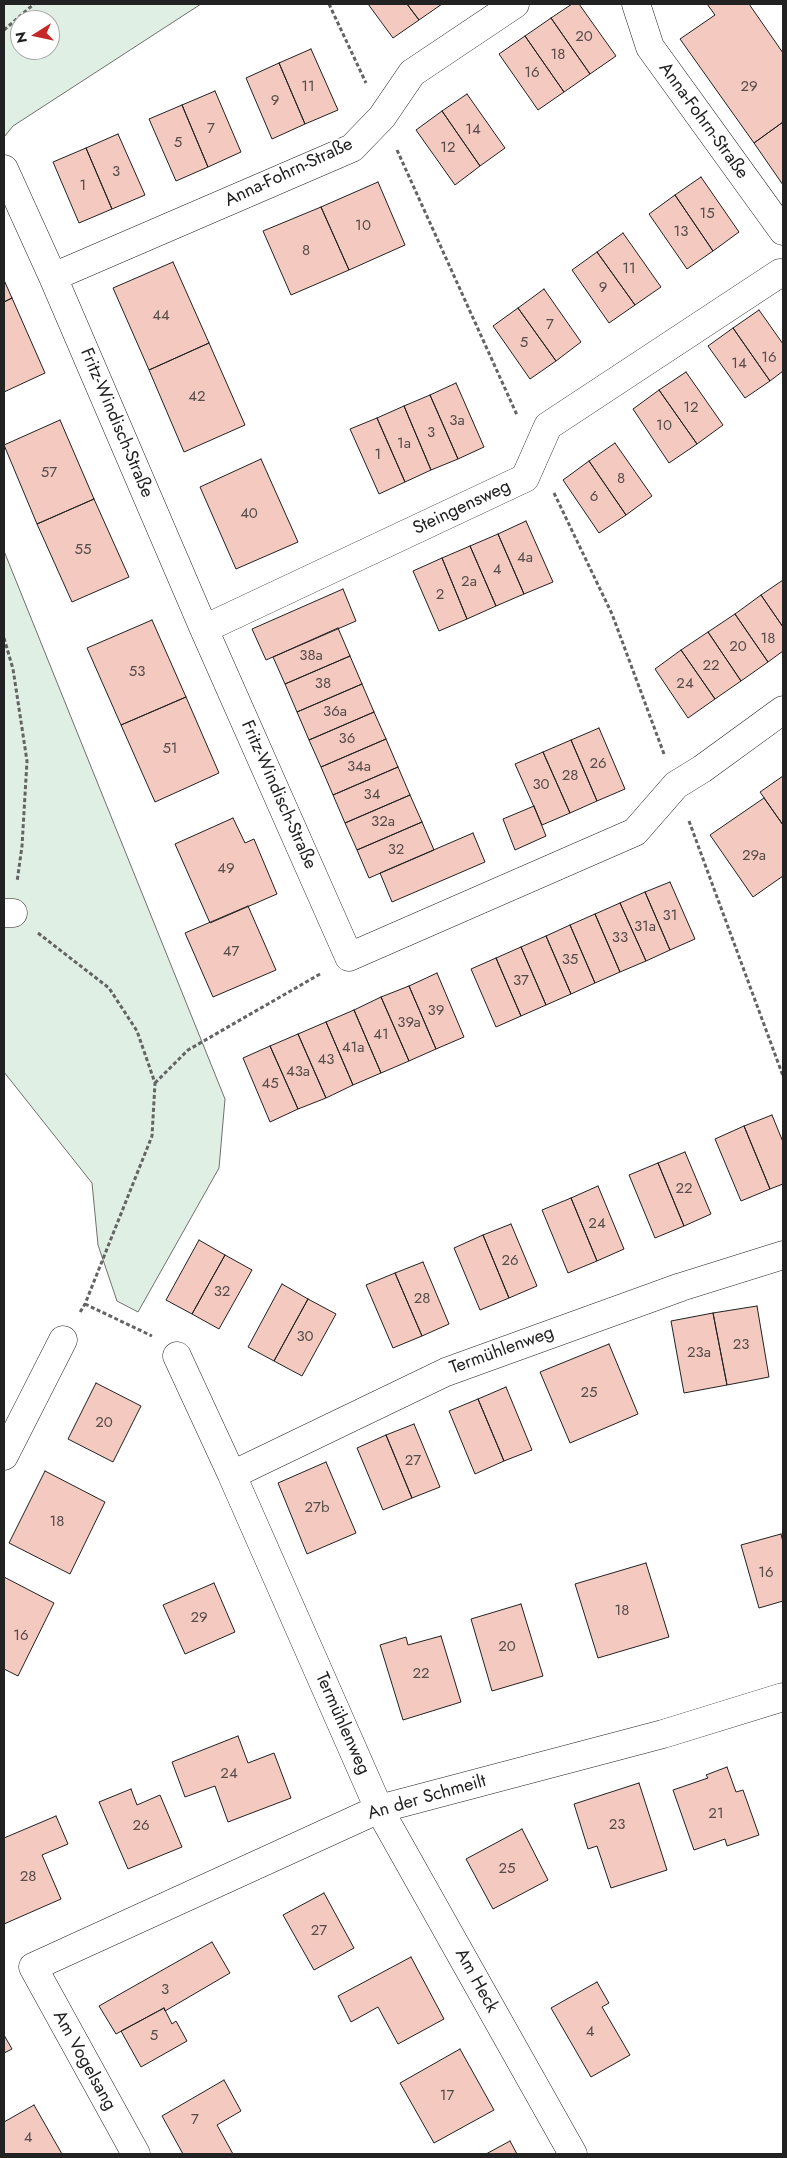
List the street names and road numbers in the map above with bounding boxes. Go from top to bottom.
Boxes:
street label: Anna-Fohrn-Straße [653,58,753,184]
street label: Anna-Fohrn-Straße [222,134,356,212]
street label: Fritz-Windisch-Straße [75,345,157,501]
street label: Steingensweg [410,476,514,540]
street label: Fritz-Windisch-Straße [236,717,320,873]
street label: Termühlenweg [447,1322,557,1380]
street label: Termühlenweg [310,1670,374,1778]
street label: An der Schmeilt [365,1771,489,1825]
street label: Am Heck [450,1945,502,2017]
street label: Am Vogelsang [48,2007,120,2115]

